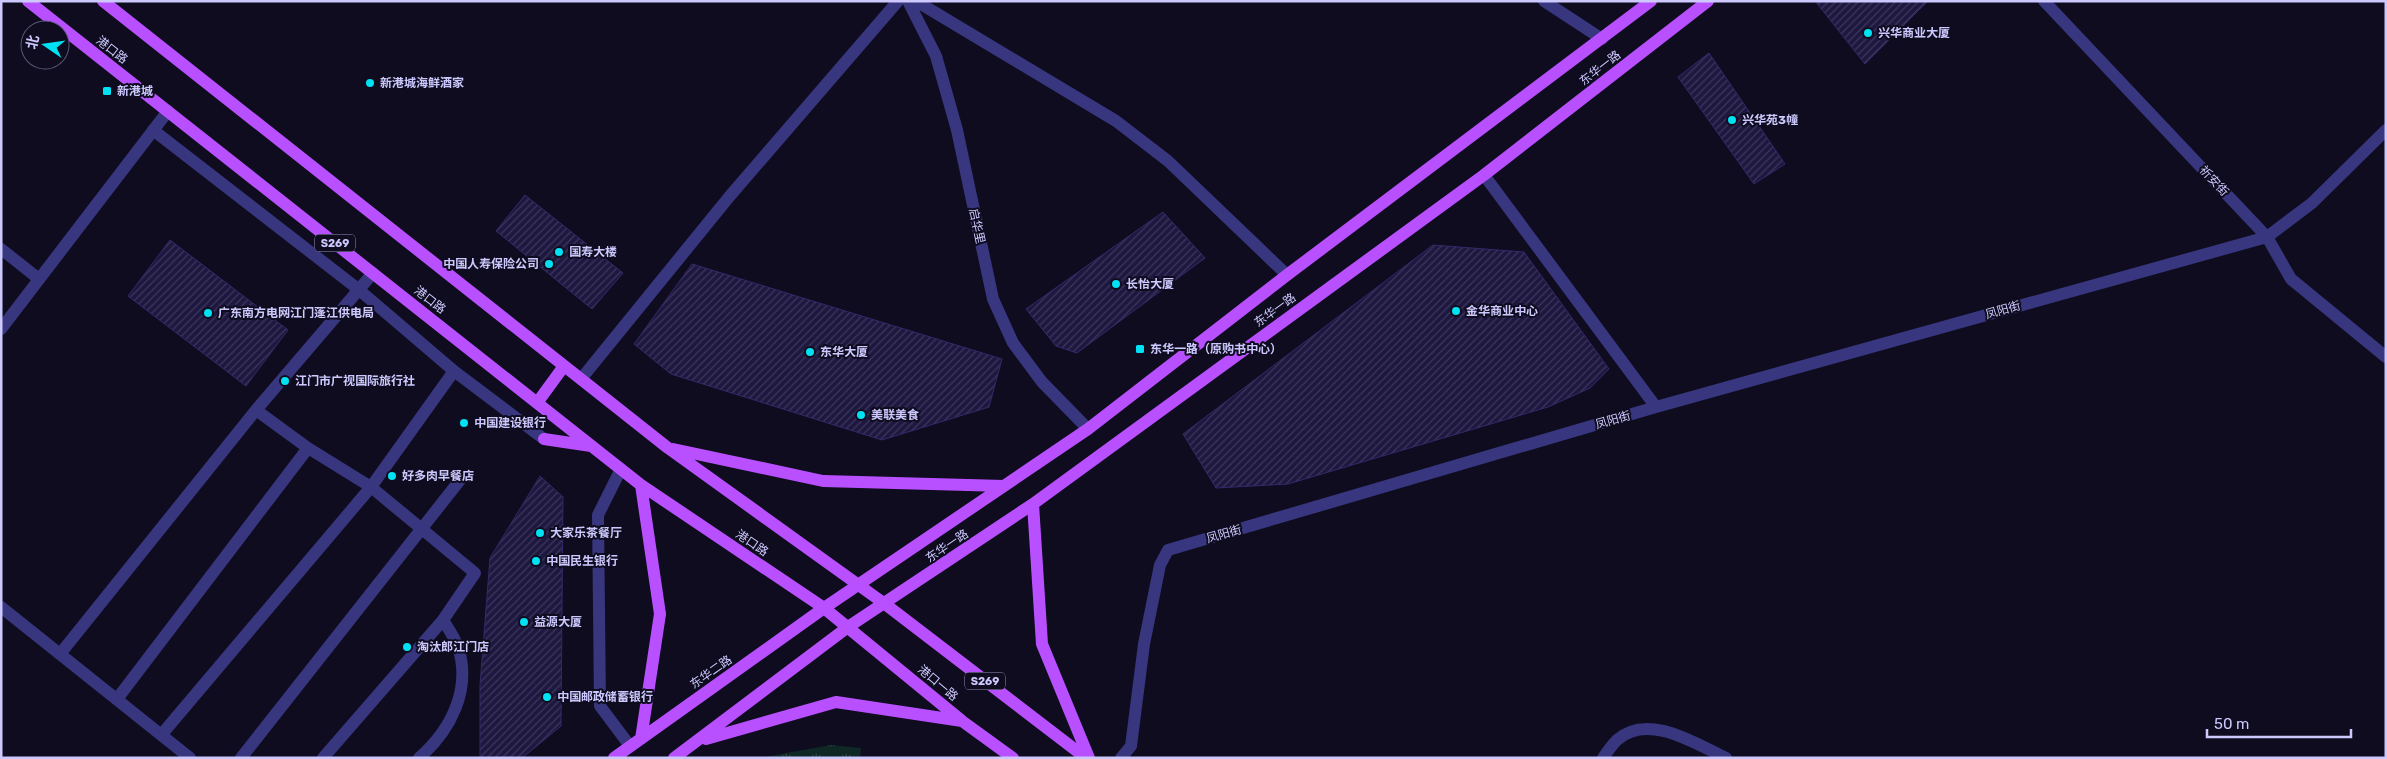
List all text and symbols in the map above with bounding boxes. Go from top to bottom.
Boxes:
north arrow [20,20,70,70]
place label: 兴华商业大厦 [1878,26,1950,40]
marker: 兴华商业大厦 [1862,27,1874,39]
text: 北 [23,33,43,51]
street label: 港口路 [94,33,130,67]
street label: 东华一路 [1577,48,1623,88]
place label: 新港城海鲜酒家 [380,76,464,90]
marker: 新港城海鲜酒家 [364,77,376,89]
place label: 新港城 [117,84,153,98]
marker: 新港城 [101,85,113,97]
place label: 兴华苑3幢 [1742,113,1798,127]
marker: 兴华苑3幢 [1726,114,1738,126]
street label: 祈安街 [2197,163,2231,199]
street label: 启华里 [966,207,988,245]
road number: S269 [315,234,355,252]
place label: 国寿大楼 [569,245,617,259]
marker: 国寿大楼 [553,246,565,258]
place label: 中国人寿保险公司 [443,257,539,271]
marker: 中国人寿保险公司 [543,258,555,270]
place label: 长怡大厦 [1126,277,1174,291]
marker: 长怡大厦 [1110,278,1122,290]
street label: 港口路 [412,283,448,317]
street label: 东华一路 [1251,290,1299,330]
street label: 凤阳街 [1984,298,2022,322]
place label: 金华商业中心 [1466,304,1538,318]
marker: 金华商业中心 [1450,305,1462,317]
place label: 广东南方电网江门蓬江供电局 [218,306,374,320]
marker: 广东南方电网江门蓬江供电局 [202,307,214,319]
place label: 东华一路（原购书中心） [1150,342,1282,356]
marker: 东华一路（原购书中心） [1134,343,1146,355]
place label: 东华大厦 [820,345,868,359]
marker: 东华大厦 [804,346,816,358]
place label: 江门市广视国际旅行社 [295,374,415,388]
marker: 江门市广视国际旅行社 [279,375,291,387]
place label: 美联美食 [871,408,919,422]
street label: 凤阳街 [1594,408,1632,432]
marker: 美联美食 [855,409,867,421]
place label: 中国建设银行 [474,416,546,430]
marker: 中国建设银行 [458,417,470,429]
place label: 好多肉早餐店 [402,469,474,483]
marker: 好多肉早餐店 [386,470,398,482]
street label: 凤阳街 [1205,522,1243,546]
place label: 大家乐茶餐厅 [550,526,622,540]
marker: 大家乐茶餐厅 [534,527,546,539]
street label: 港口路 [733,527,771,559]
street label: 东华一路 [923,527,971,565]
place label: 中国民生银行 [546,554,618,568]
marker: 中国民生银行 [530,555,542,567]
place label: 益源大厦 [534,615,582,629]
marker: 益源大厦 [518,616,530,628]
place label: 淘汰郎江门店 [417,640,489,654]
marker: 淘汰郎江门店 [401,641,413,653]
street label: 东华二路 [687,652,735,692]
street label: 港口一路 [915,662,961,704]
road number: S269 [965,672,1005,689]
place label: 中国邮政储蓄银行 [557,690,653,704]
marker: 中国邮政储蓄银行 [541,691,553,703]
scale bar [2207,706,2351,738]
text: 50 m [2214,715,2249,733]

